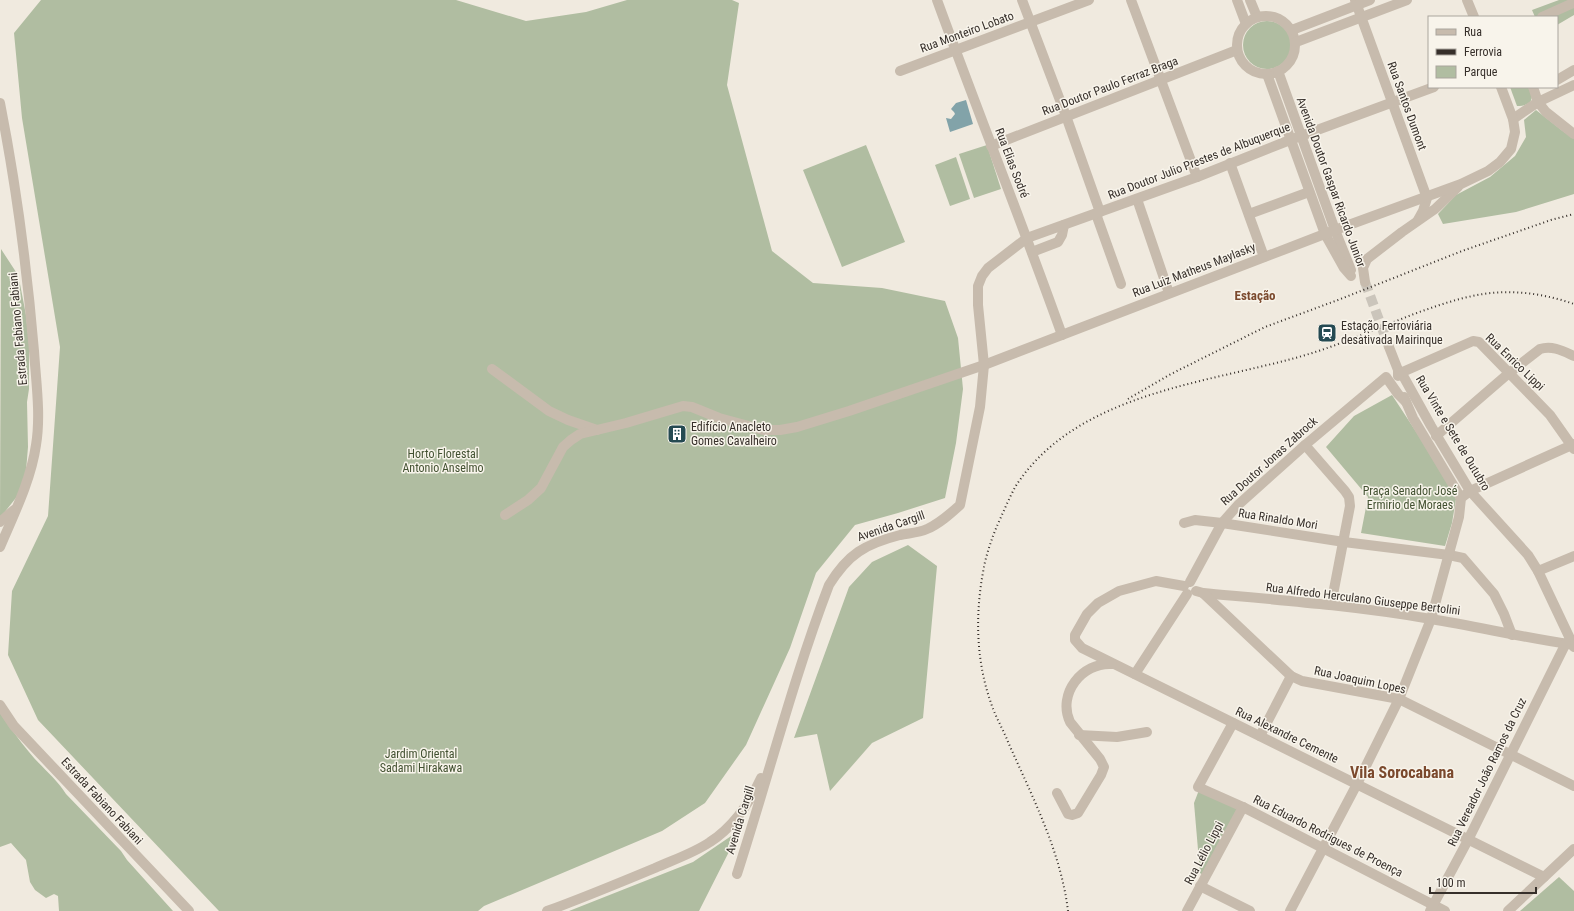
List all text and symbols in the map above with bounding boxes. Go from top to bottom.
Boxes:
street label: Rua Monteiro Lobato [918,9,1016,55]
legend [1428,16,1558,88]
text: Rua [1464,25,1482,39]
text: Ferrovia [1464,45,1502,59]
street label: Rua Doutor Paulo Ferraz Braga [1040,54,1180,118]
street label: Rua Santos Dumont [1384,60,1430,153]
text: Parque [1464,65,1498,79]
street label: Avenida Doutor Gaspar Ricardo Junior [1294,95,1368,269]
street label: Rua Doutor Julio Prestes de Albuquerque [1106,120,1292,202]
street label: Rua Elias Sodré [992,126,1032,200]
street label: Rua Luiz Matheus Maylasky [1131,240,1257,300]
street label: Estrada Fabiano Fabiani [6,272,30,386]
district label: Estação [1235,288,1276,303]
place label: Estação Ferroviária desativada Mairinque [1341,319,1443,347]
station icon: Estação Ferroviária desativada Mairinque [1316,322,1338,344]
street label: Rua Enrico Lippi [1483,330,1547,394]
street label: Rua Vinte e Sete de Outubro [1413,373,1493,493]
street label: Rua Doutor Jonas Zabrock [1218,413,1321,508]
place label: Edifício Anacleto Gomes Cavalheiro [691,420,777,448]
building icon: Edifício Anacleto Gomes Cavalheiro [666,423,688,445]
park label: Horto Florestal Antonio Anselmo [402,447,484,475]
park label: Praça Senador José Ermirio de Moraes [1363,484,1458,512]
street label: Rua Rinaldo Mori [1237,506,1319,532]
street label: Avenida Cargill [855,508,927,544]
street label: Rua Alfredo Herculano Giuseppe Bertolini [1265,580,1461,618]
street label: Rua Joaquim Lopes [1313,663,1407,697]
street label: Rua Vereador João Ramos da Cruz [1445,695,1529,849]
street label: Rua Alexandre Cemente [1233,704,1341,766]
park label: Jardim Oriental Sadami Hirakawa [380,747,462,775]
street label: Estrada Fabiano Fabiani [58,755,146,847]
district label: Vila Sorocabana [1350,763,1454,782]
street label: Avenida Cargill [723,784,757,856]
street label: Rua Eduardo Rodrigues de Proença [1251,792,1405,880]
street label: Rua Lélio Lippi [1182,819,1226,887]
scale bar [1430,869,1536,895]
text: 100 m [1436,876,1466,890]

